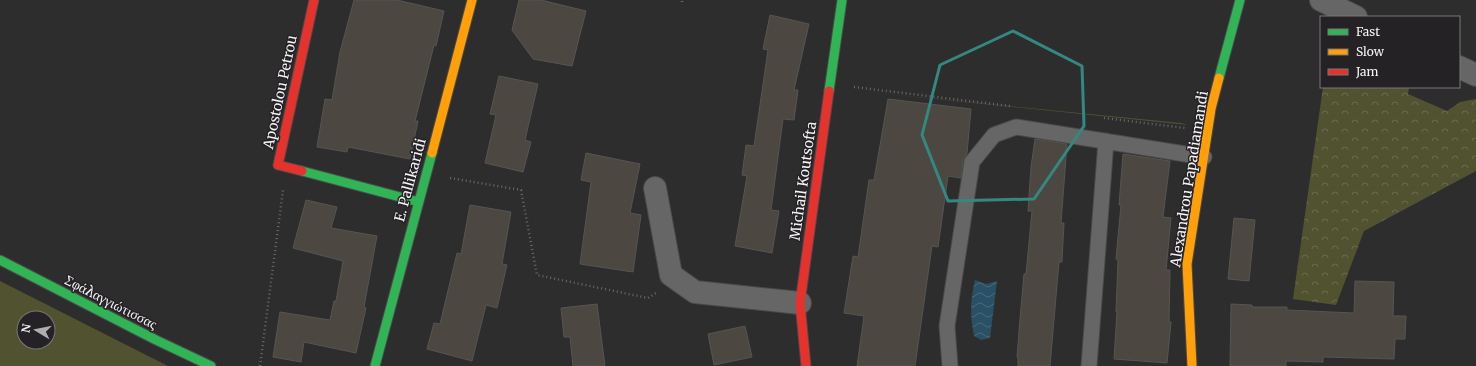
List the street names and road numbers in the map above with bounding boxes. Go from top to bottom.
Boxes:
street label: Apostolou Petrou [259,33,301,152]
street label: Alexandrou Papadiamandi [1166,89,1212,269]
street label: Michail Koutsofta [786,120,820,242]
street label: E. Pallikaridi [390,136,430,224]
street label: Σφάλαγγιώτισσας [62,271,161,333]

